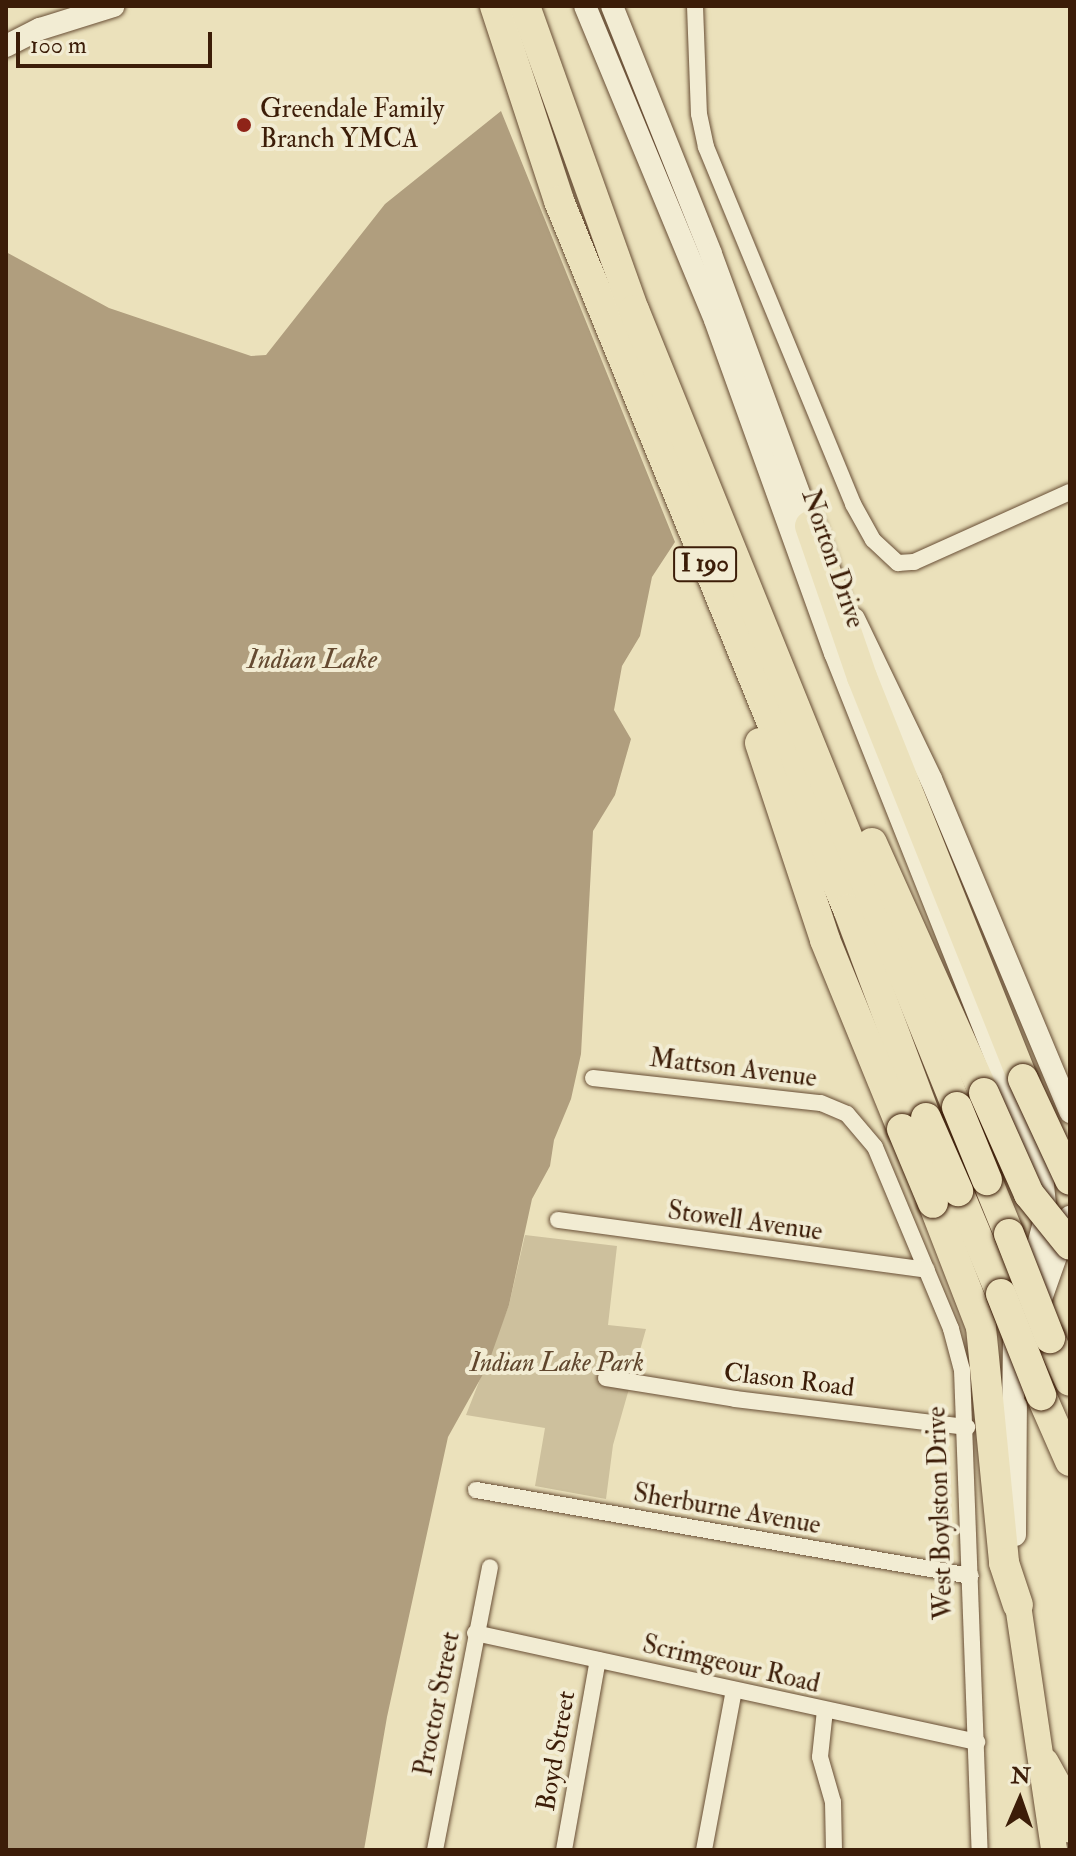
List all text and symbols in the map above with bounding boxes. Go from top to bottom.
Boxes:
scale bar [20,16,216,66]
text: 100 m [30,30,87,61]
place label: Greendale Family Branch YMCA [260,94,444,156]
marker: Greendale Family Branch YMCA [235,116,253,134]
street label: Norton Drive [794,486,870,632]
road number: I 190 [673,544,737,584]
water label: Indian Lake [247,643,377,677]
street label: Mattson Avenue [648,1043,818,1095]
street label: Stowell Avenue [666,1196,824,1248]
park label: Indian Lake Park [470,1348,644,1380]
street label: Clason Road [722,1358,856,1404]
street label: West Boylston Drive [922,1406,960,1620]
street label: Sherburne Avenue [631,1478,823,1542]
street label: Proctor Street [409,1629,467,1779]
street label: Scrimgeour Road [639,1629,823,1701]
street label: Boyd Street [531,1688,583,1814]
north arrow [980,1760,1060,1840]
text: N [1010,1762,1031,1790]

